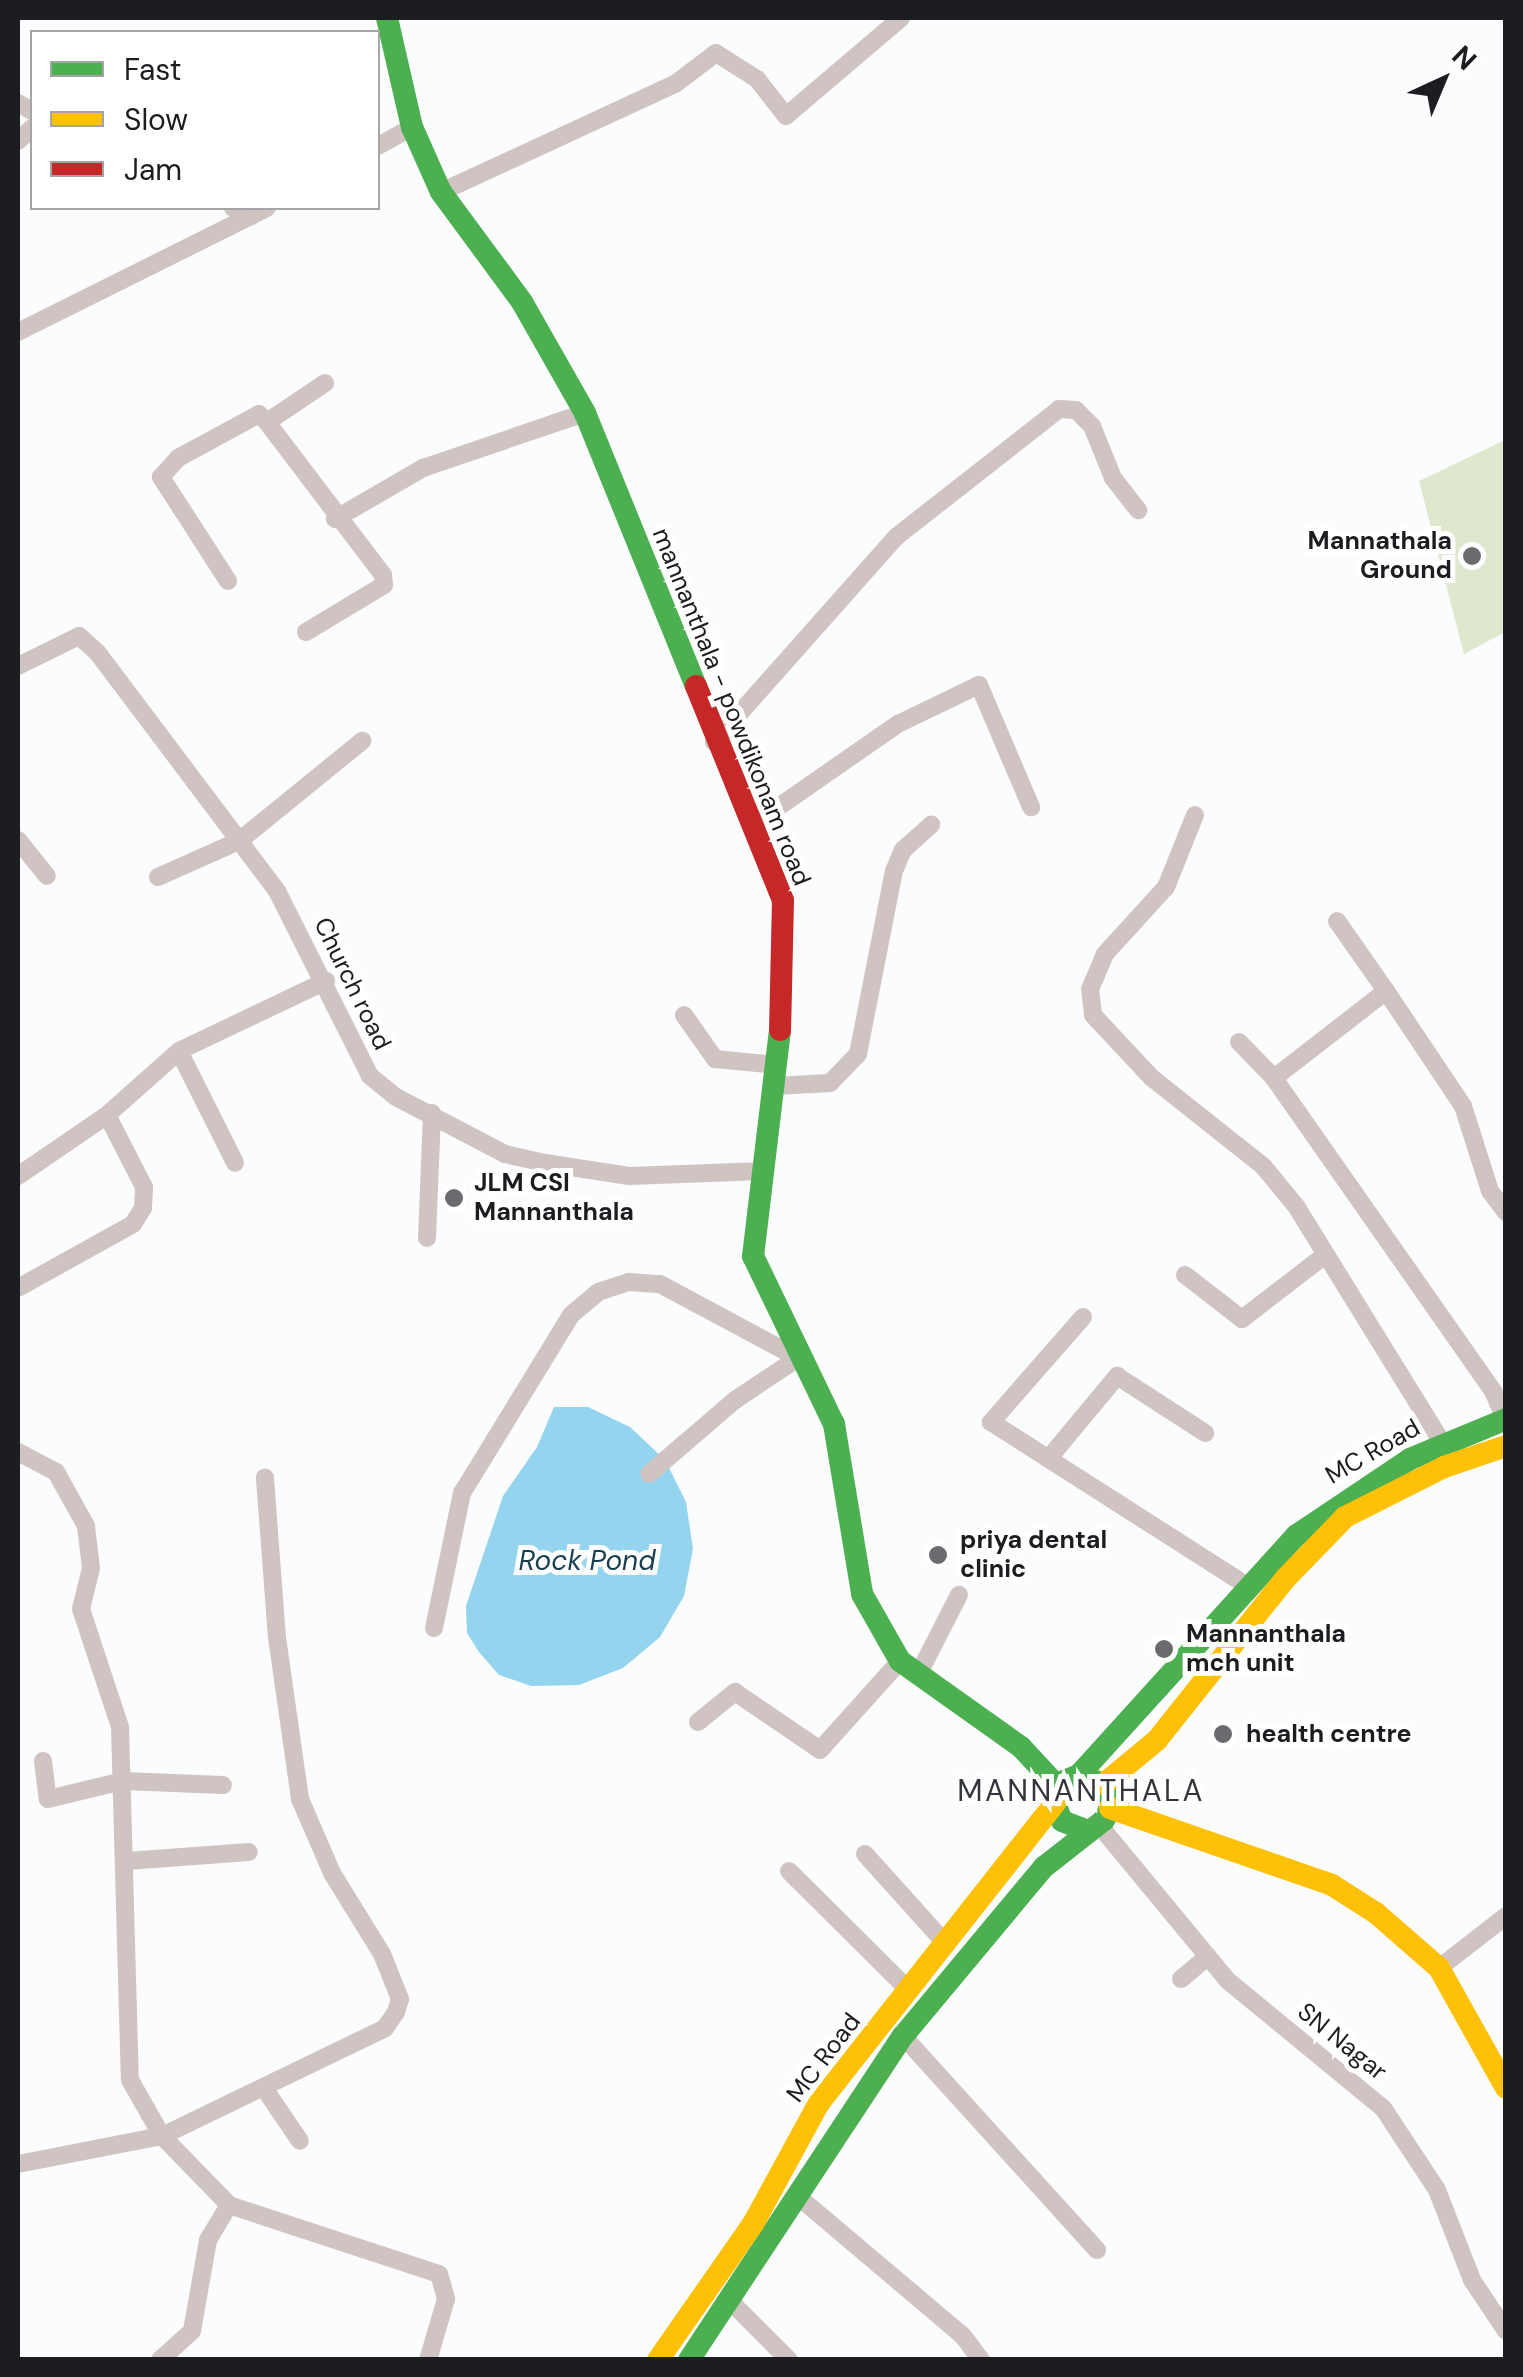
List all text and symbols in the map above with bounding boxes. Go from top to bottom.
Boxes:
legend [30,30,380,210]
north arrow [1393,30,1493,130]
text: N [1444,38,1484,78]
text: Fast [124,50,182,89]
text: Slow [124,100,188,139]
text: Jam [124,150,182,189]
street label: mannanthala - powdikonam road [645,524,817,890]
place label: Mannathala Ground [1308,527,1452,586]
marker: Mannathala Ground [1461,545,1483,567]
street label: Church road [307,913,397,1055]
place label: JLM CSI Mannanthala [474,1169,634,1228]
marker: JLM CSI Mannanthala [443,1187,465,1209]
street label: MC Road [1321,1413,1425,1491]
place label: priya dental clinic [960,1526,1107,1585]
marker: priya dental clinic [925,1542,951,1568]
water label: Rock Pond [518,1544,656,1578]
place label: Mannanthala mch unit [1186,1620,1346,1679]
marker: Mannanthala mch unit [1151,1636,1177,1662]
place label: health centre [1246,1719,1412,1749]
marker: health centre [1210,1721,1236,1747]
district label: MANNANTHALA [957,1773,1205,1809]
street label: SN Nagar [1291,1997,1393,2087]
street label: MC Road [781,2008,867,2108]

